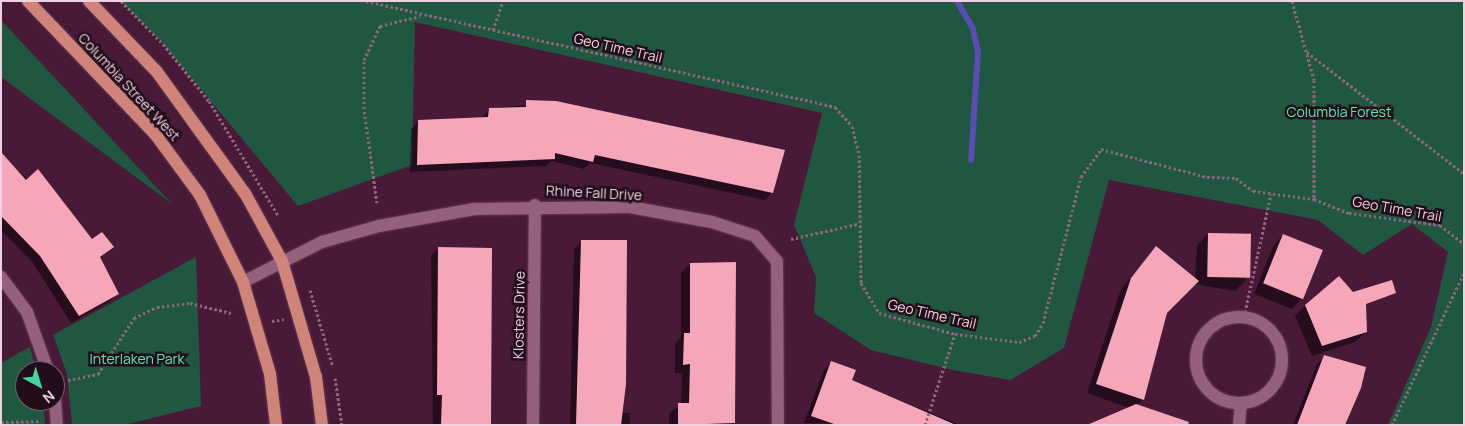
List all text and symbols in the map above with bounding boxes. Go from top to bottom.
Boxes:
street label: Columbia Street West [75,30,183,144]
street label: Geo Time Trail [572,30,664,66]
park label: Columbia Forest [1286,104,1392,120]
street label: Rhine Fall Drive [545,182,643,204]
street label: Geo Time Trail [1351,193,1443,225]
street label: Klosters Drive [510,271,528,359]
street label: Geo Time Trail [886,296,978,332]
park label: Interlaken Park [90,351,184,367]
north arrow [15,361,65,411]
text: N [39,387,59,408]

